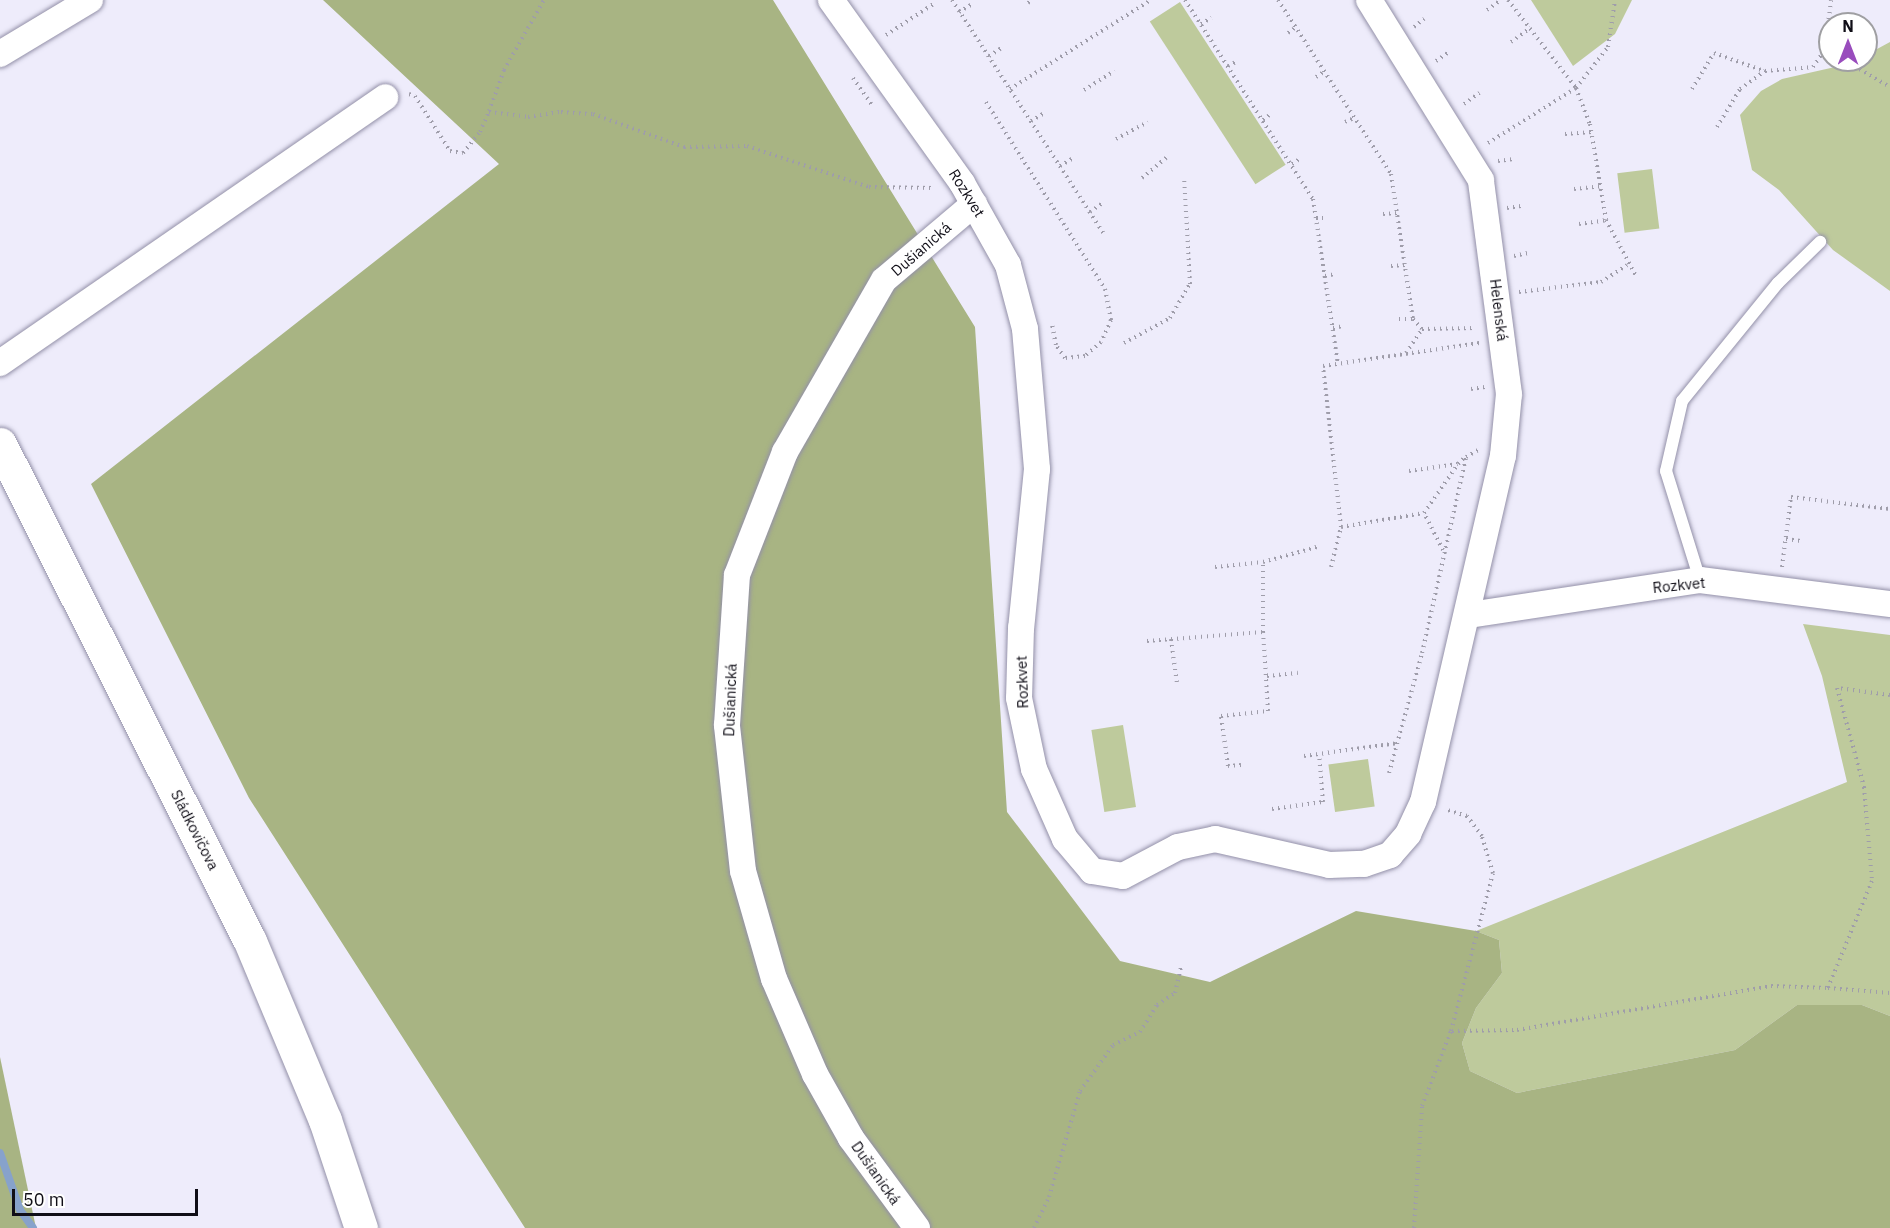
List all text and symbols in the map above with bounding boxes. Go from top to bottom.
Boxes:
north arrow [1818,12,1878,72]
text: N [1842,16,1854,36]
street label: Rozkvet [945,166,989,220]
street label: Dušianická [887,218,955,280]
street label: Helenská [1486,278,1512,342]
street label: Rozkvet [1652,573,1706,597]
street label: Rozkvet [1012,655,1032,709]
street label: Dušianická [720,663,740,737]
street label: Sládkovičova [167,787,223,873]
street label: Dušianická [848,1138,904,1208]
scale bar [15,1177,201,1215]
text: 50 m [23,1188,65,1211]

